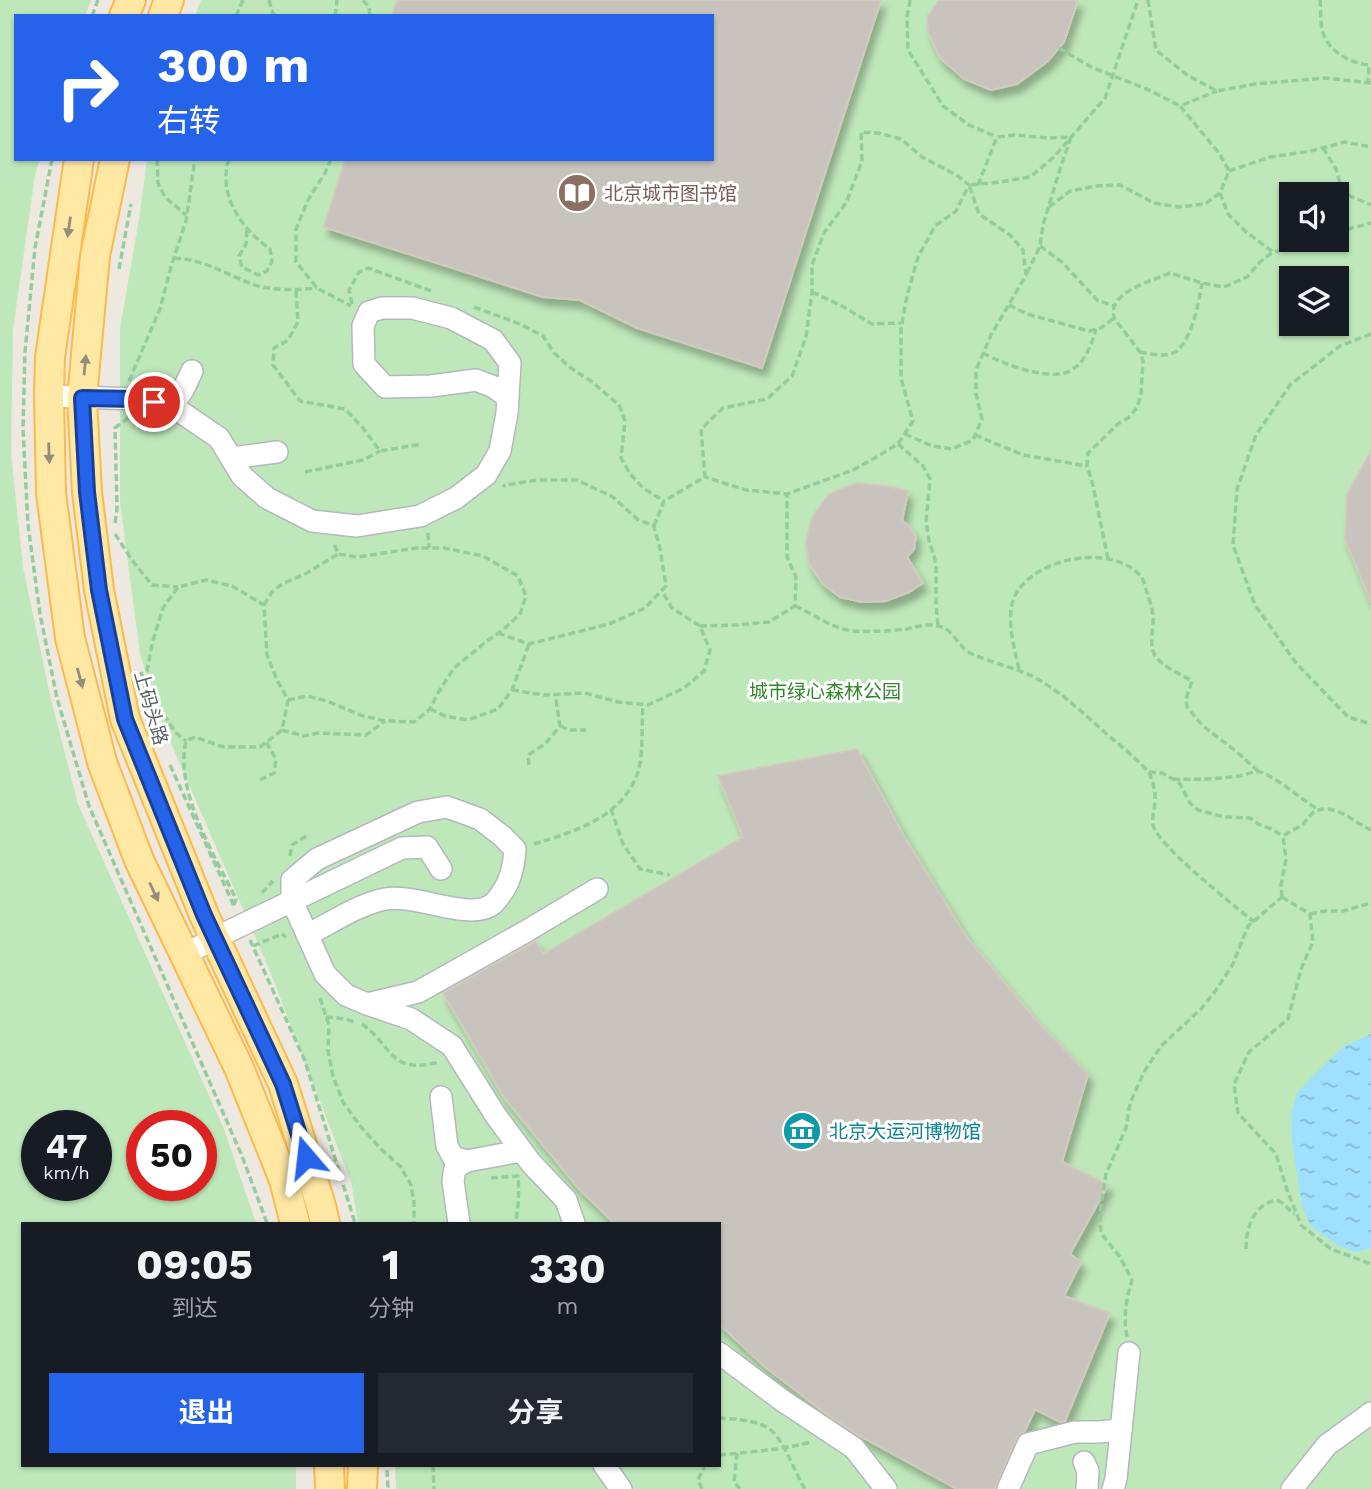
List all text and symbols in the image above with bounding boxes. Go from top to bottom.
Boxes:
text: 300 m [157,36,309,94]
icon: right [42,42,133,133]
text: 右转 [157,102,221,140]
library icon: 北京城市图书馆 [556,172,598,214]
place label: 北京城市图书馆 [604,182,737,205]
map controls [1279,182,1349,336]
button: sound [1279,182,1349,252]
one-way arrow [63,216,74,238]
button: layers [1279,266,1349,336]
one-way arrow [80,354,91,376]
pin [124,372,184,432]
icon: arrive [135,383,173,421]
one-way arrow [44,442,55,464]
one-way arrow [75,667,86,689]
street label: 上码头路 [129,668,173,748]
park label: 城市绿心森林公园 [749,680,901,703]
one-way arrow [149,882,160,902]
speed limit sign: 50 [126,1110,217,1201]
museum icon: 北京大运河博物馆 [781,1110,823,1152]
position arrow [269,1120,343,1194]
place label: 北京大运河博物馆 [829,1120,981,1143]
text: 47 [45,1125,88,1167]
text: km/h [43,1162,90,1183]
text: 09:05 [136,1240,253,1289]
text: 1 [382,1240,400,1289]
text: 330 [529,1244,606,1293]
text: m [557,1293,578,1320]
text: 到达 [171,1295,217,1322]
text: 分钟 [368,1295,414,1322]
button: 退出 [49,1373,364,1453]
button: 分享 [378,1373,693,1453]

